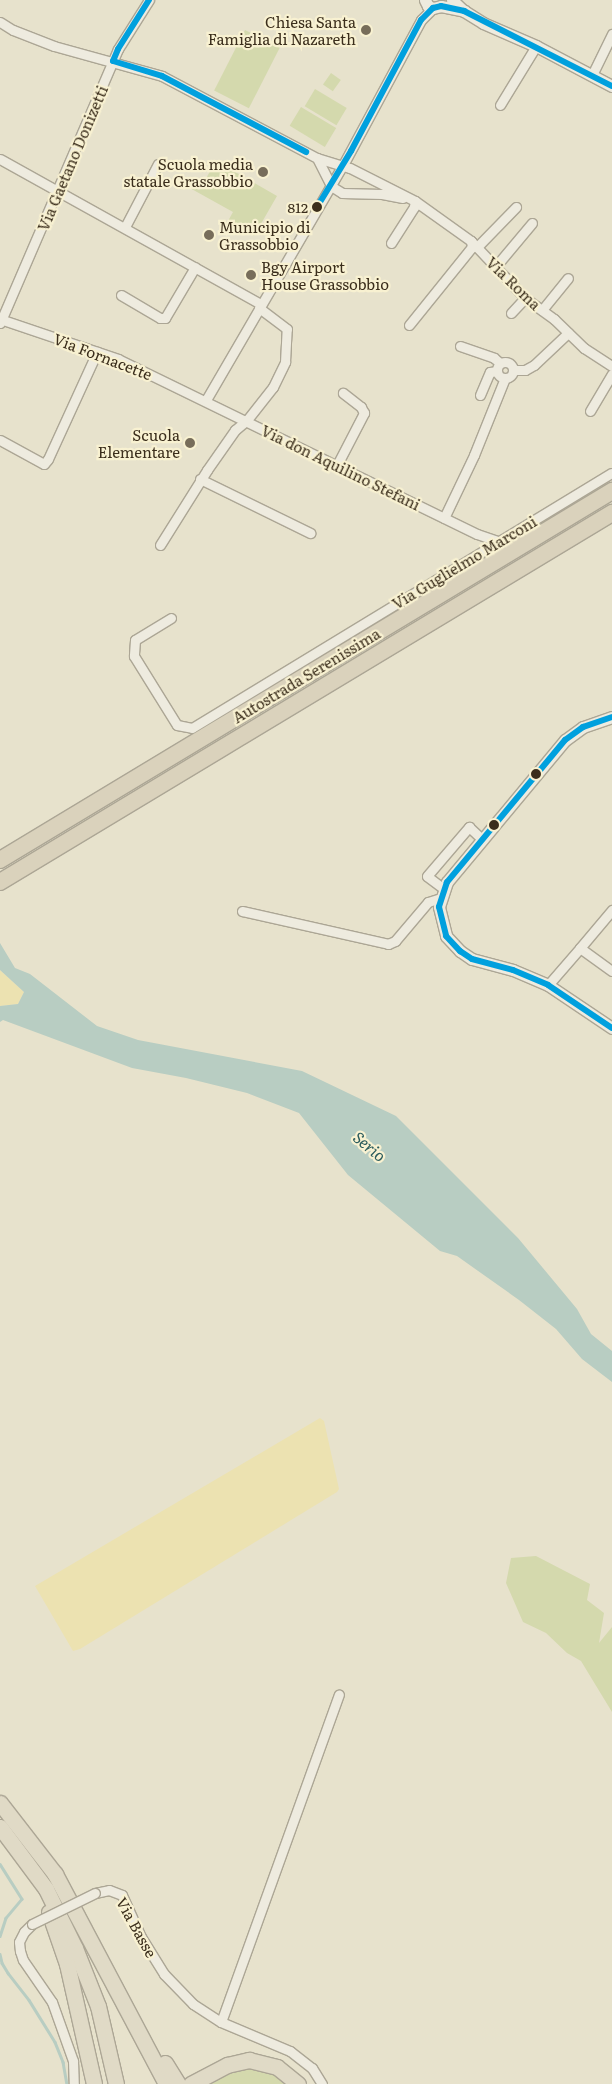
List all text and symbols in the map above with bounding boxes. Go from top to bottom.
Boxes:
place label: Chiesa Santa Famiglia di Nazareth [208,12,356,47]
marker: Chiesa Santa Famiglia di Nazareth [360,24,372,36]
street label: Via Gaetano Donizetti [33,83,111,233]
place label: Scuola media statale Grassobbio [123,154,253,189]
marker: Scuola media statale Grassobbio [257,166,269,178]
place label: 812 [287,199,308,215]
marker: 812 [312,202,322,212]
place label: Municipio di Grassobbio [219,217,310,252]
marker: Municipio di Grassobbio [203,229,215,241]
street label: Via Roma [483,253,545,313]
place label: Bgy Airport House Grassobbio [261,257,389,292]
marker: Bgy Airport House Grassobbio [245,269,257,281]
street label: Via Fornacette [51,329,155,383]
street label: Via don Aquilino Stefani [259,421,423,513]
place label: Scuola Elementare [98,425,180,460]
marker: Scuola Elementare [184,437,196,449]
street label: Via Guglielmo Marconi [389,512,539,612]
street label: Autostrada Serenissima [229,624,383,726]
unlabelled marker [531,769,541,779]
unlabelled marker [489,820,499,830]
water label: Serio [350,1127,390,1165]
street label: Via Basse [113,1894,161,1960]

